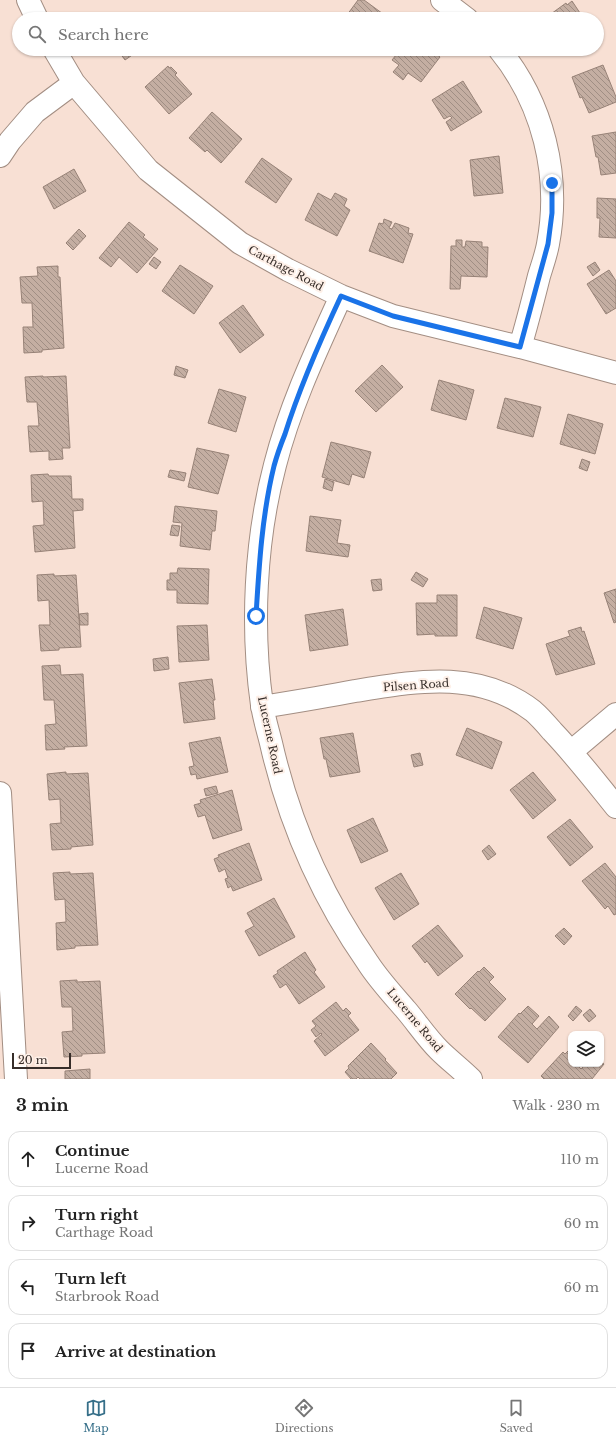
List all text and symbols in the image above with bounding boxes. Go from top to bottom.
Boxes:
search box [12,12,604,56]
icon: search [26,23,48,45]
text: Search here [58,25,149,44]
route end [543,174,561,192]
street label: Carthage Road [246,242,327,294]
route start [247,607,265,625]
street label: Pilsen Road [382,676,450,694]
street label: Lucerne Road [255,695,285,776]
street label: Lucerne Road [384,985,446,1055]
map controls [568,1031,604,1067]
button: layers [568,1031,604,1067]
scale bar [12,1051,71,1070]
text: 20 m [18,1053,48,1067]
text: 3 min [16,1095,69,1116]
text: Walk · 230 m [512,1097,600,1114]
text: Continue [55,1141,130,1160]
icon: ahead [17,1148,39,1170]
text: 110 m [560,1151,599,1168]
text: Lucerne Road [55,1160,149,1177]
text: Turn right [55,1205,138,1224]
icon: right [17,1212,39,1234]
text: 60 m [564,1215,599,1232]
text: Carthage Road [55,1224,153,1241]
text: Turn left [55,1269,126,1288]
icon: left [17,1276,39,1298]
text: 60 m [564,1279,599,1296]
text: Starbrook Road [55,1288,159,1305]
icon: arrive [17,1340,39,1362]
text: Arrive at destination [55,1342,216,1361]
tab: Map [83,1397,109,1435]
tab: Directions [275,1397,333,1435]
tab: Saved [500,1397,533,1435]

